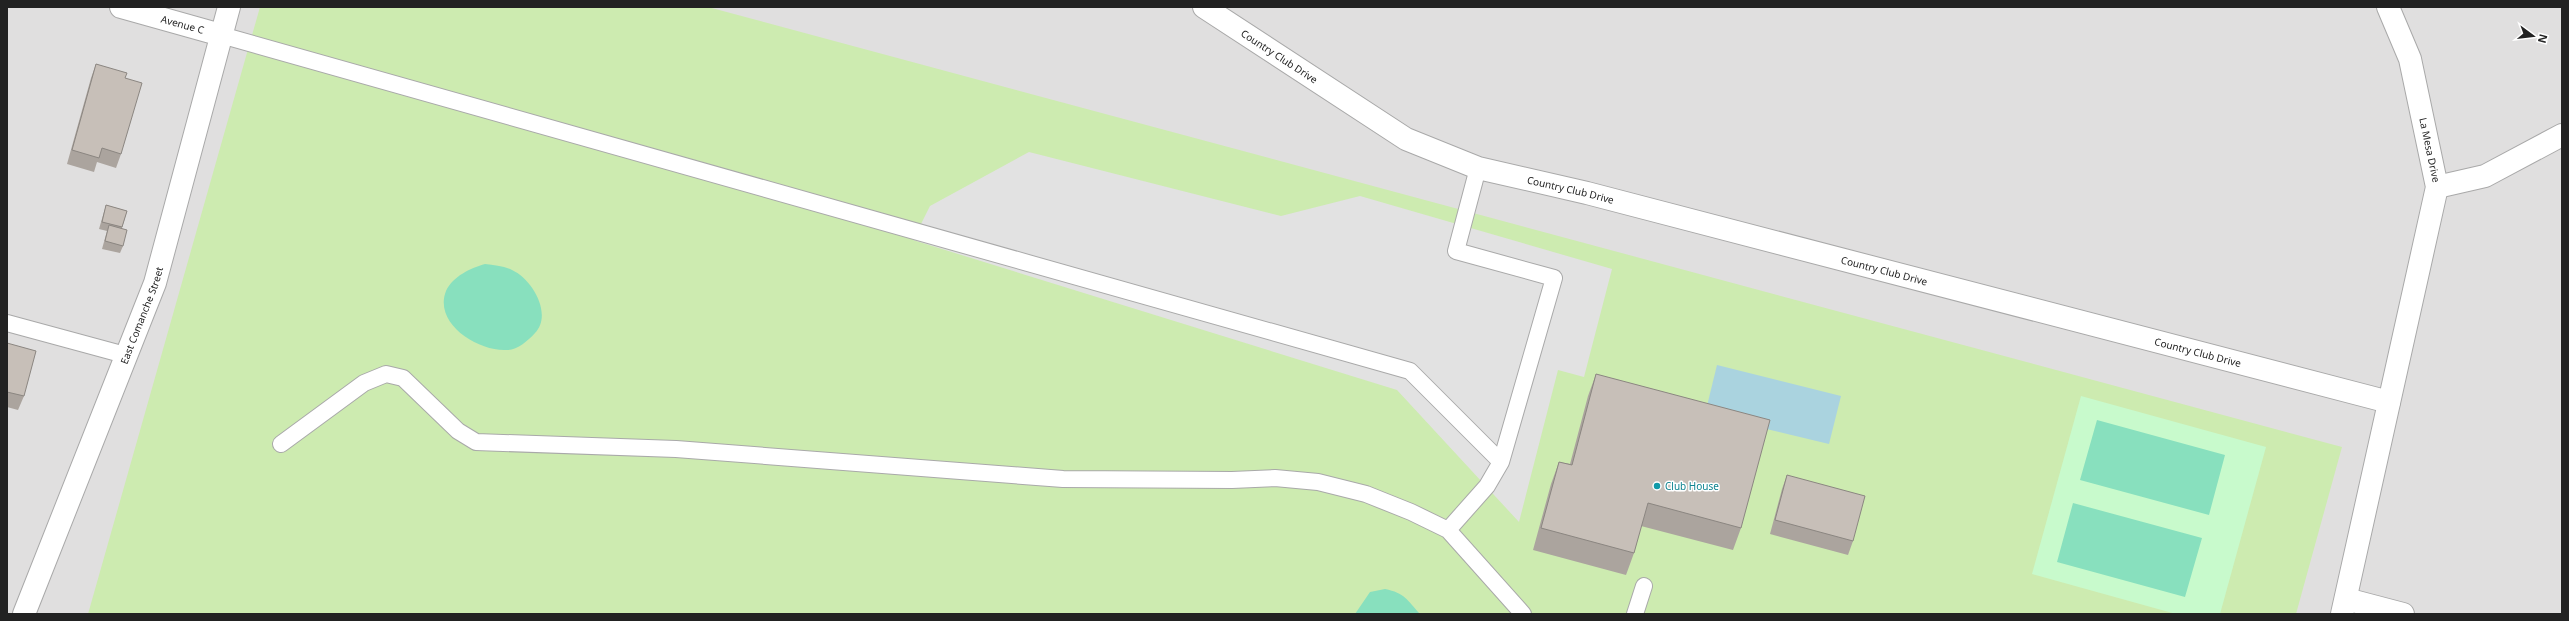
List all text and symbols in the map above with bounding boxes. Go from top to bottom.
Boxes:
street label: Avenue C [160,12,206,37]
north arrow [2513,16,2553,56]
street label: Country Club Drive [1238,26,1321,87]
text: N [2535,32,2552,45]
street label: La Mesa Drive [2416,116,2444,184]
street label: Country Club Drive [1526,172,1616,207]
street label: Country Club Drive [1840,252,1929,289]
street label: East Comanche Street [117,265,166,366]
street label: Country Club Drive [2153,334,2243,370]
place label: Club House [1665,479,1719,493]
marker: Club House [1652,481,1662,491]

